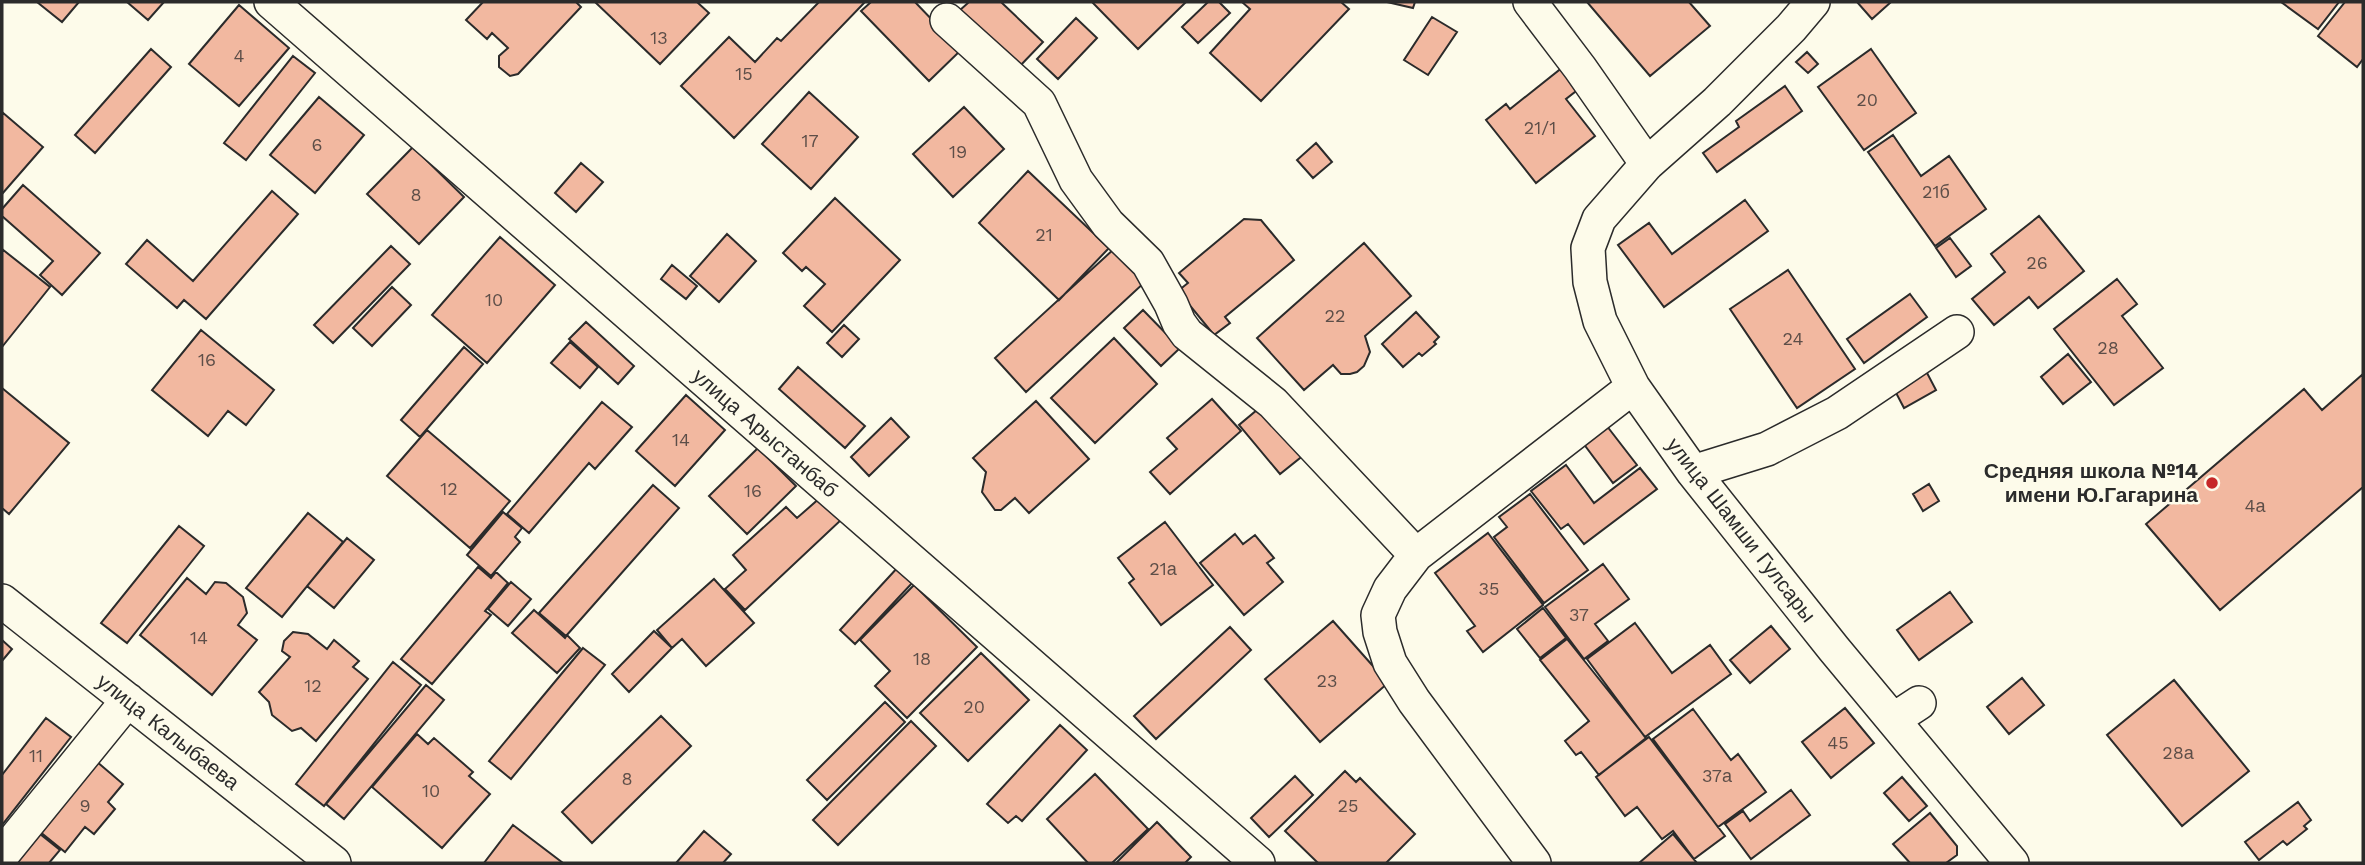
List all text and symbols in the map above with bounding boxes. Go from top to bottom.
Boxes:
house number: 13 [650,27,668,48]
house number: 4 [234,45,245,66]
house number: 15 [735,63,753,84]
house number: 20 [1856,89,1878,110]
house number: 21/1 [1524,117,1556,138]
house number: 17 [801,130,819,151]
house number: 6 [312,134,322,155]
house number: 19 [949,141,967,162]
house number: 21б [1922,181,1950,202]
house number: 8 [410,184,422,205]
house number: 21 [1035,224,1053,245]
house number: 26 [2026,252,2048,273]
house number: 10 [485,289,503,310]
house number: 22 [1325,305,1346,326]
house number: 24 [1783,328,1803,349]
house number: 28 [2097,337,2119,358]
house number: 16 [198,349,216,370]
street label: улица Арыстанбаб [688,363,843,502]
house number: 14 [672,429,690,450]
street label: улица Шамши Гулсары [1662,432,1821,627]
place label: Средняя школа №14 имени Ю.Гагарина [1984,458,2198,507]
marker: Средняя школа №14 имени Ю.Гагарина [2204,475,2220,491]
house number: 12 [440,478,458,499]
house number: 16 [744,480,762,501]
house number: 4а [2244,495,2266,516]
house number: 21а [1149,558,1178,579]
house number: 35 [1479,578,1499,599]
house number: 37 [1569,604,1589,625]
house number: 14 [190,627,208,648]
house number: 18 [913,648,931,669]
street label: улица Калыбаева [92,668,245,795]
house number: 23 [1317,670,1338,691]
house number: 12 [304,675,322,696]
house number: 20 [963,696,985,717]
house number: 45 [1827,732,1849,753]
house number: 28а [2162,742,2195,763]
house number: 11 [29,745,43,766]
house number: 37а [1702,765,1733,786]
house number: 8 [621,768,633,789]
house number: 10 [422,780,440,801]
house number: 9 [79,795,91,816]
house number: 25 [1338,795,1358,816]

